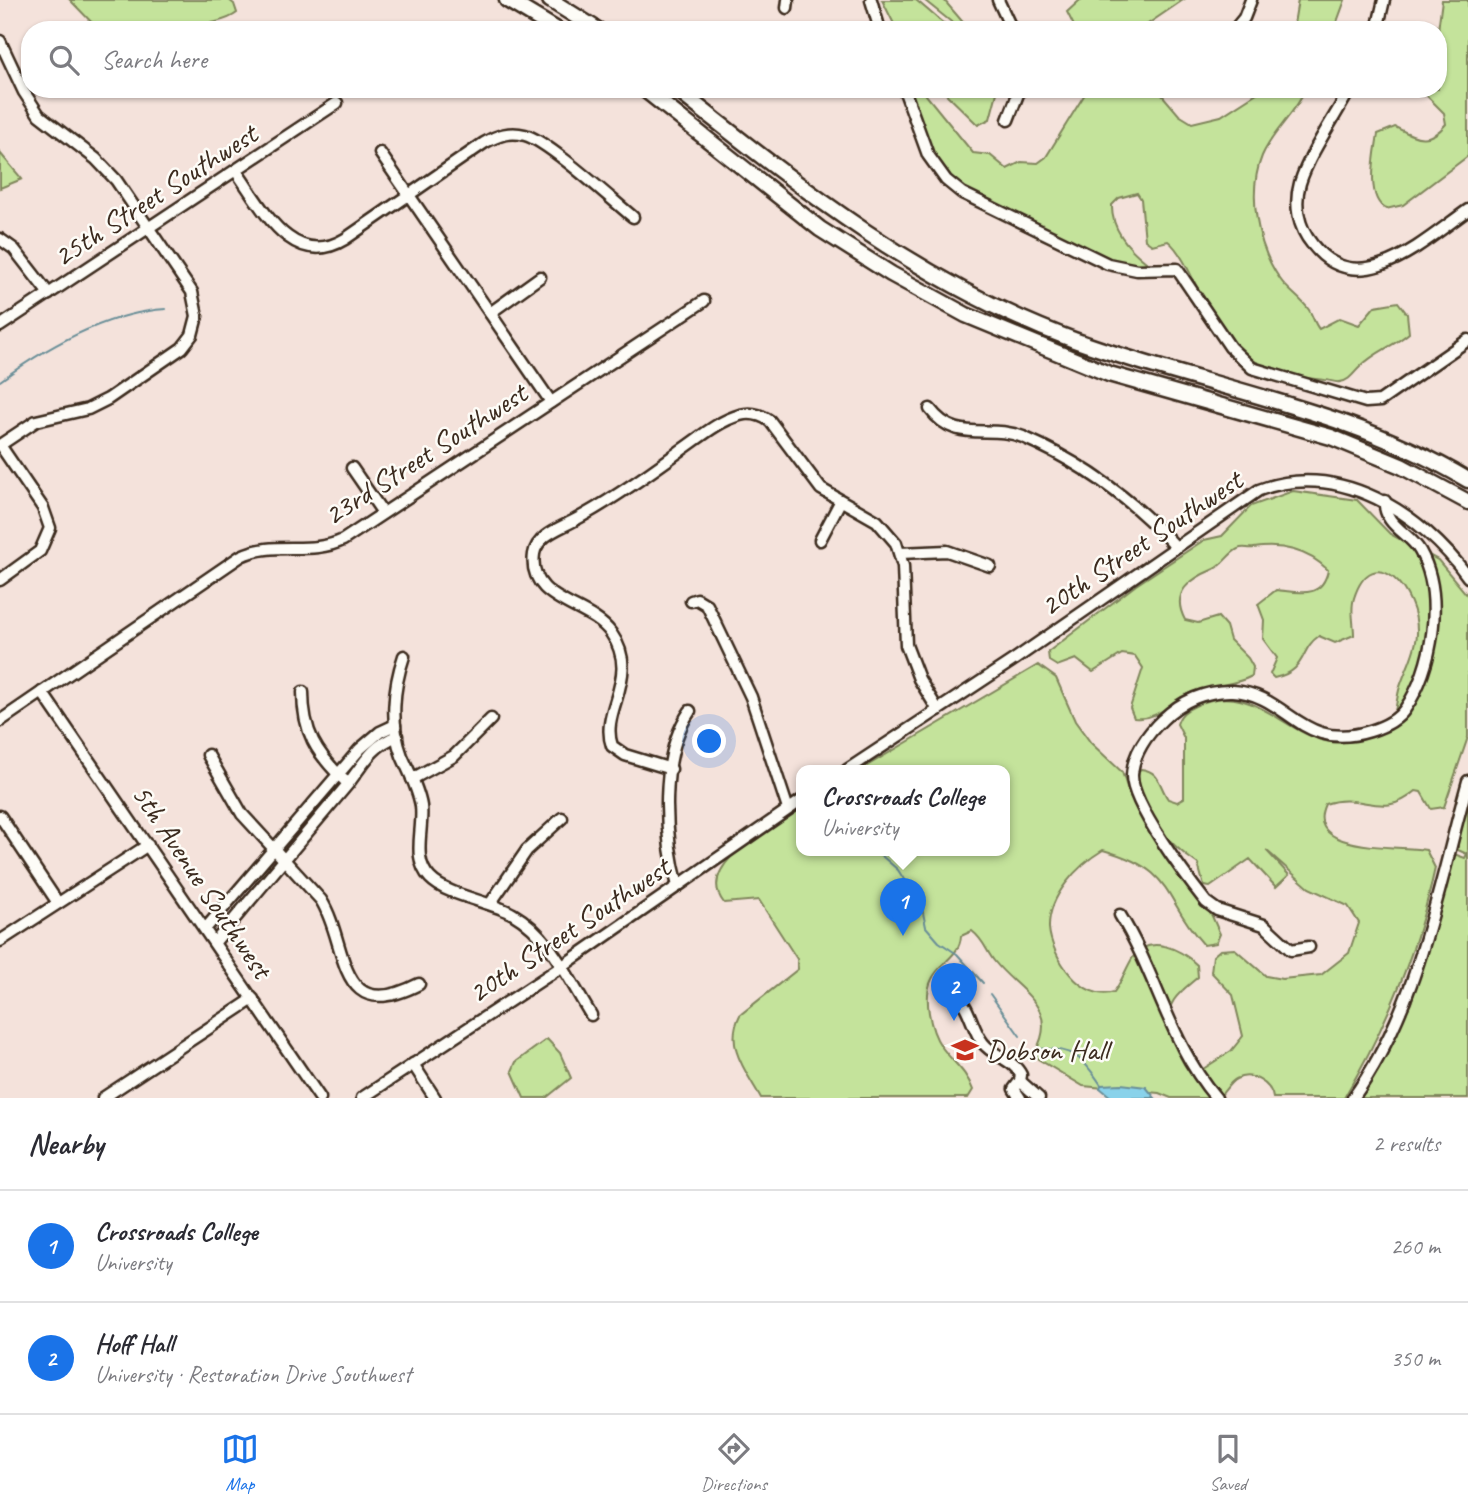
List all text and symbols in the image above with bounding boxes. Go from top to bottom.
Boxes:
search box [21,21,1447,98]
icon: search [45,41,83,79]
text: Search here [101,43,207,76]
street label: 25th Street Southwest [46,113,267,275]
street label: 23rd Street Southwest [316,373,536,534]
street label: 20th Street Southwest [1033,460,1252,625]
your location [692,724,726,758]
popup [796,765,1010,856]
street label: 5th Avenue Southwest [123,777,283,988]
text: Crossroads College [822,780,984,813]
text: University [822,813,898,842]
street label: 20th Street Southwest [461,847,680,1012]
pin: 1 [880,878,926,936]
pin: 2 [931,963,977,1021]
place label: Dobson Hall [986,1031,1113,1069]
school or university icon: Dobson Hall [950,1035,980,1065]
text: Nearby [28,1125,104,1163]
text: 2 results [1373,1129,1440,1158]
text: Crossroads College [95,1215,258,1248]
text: 1 [46,1232,56,1261]
text: 260 m [1391,1232,1440,1261]
text: University [95,1248,172,1277]
text: Hoff Hall [95,1327,173,1360]
text: 2 [46,1344,56,1373]
text: 350 m [1391,1344,1440,1373]
text: University · Restoration Drive Southwest [95,1360,411,1389]
tab: Map [221,1430,259,1496]
tab: Directions [701,1430,767,1496]
tab: Saved [1209,1430,1247,1496]

